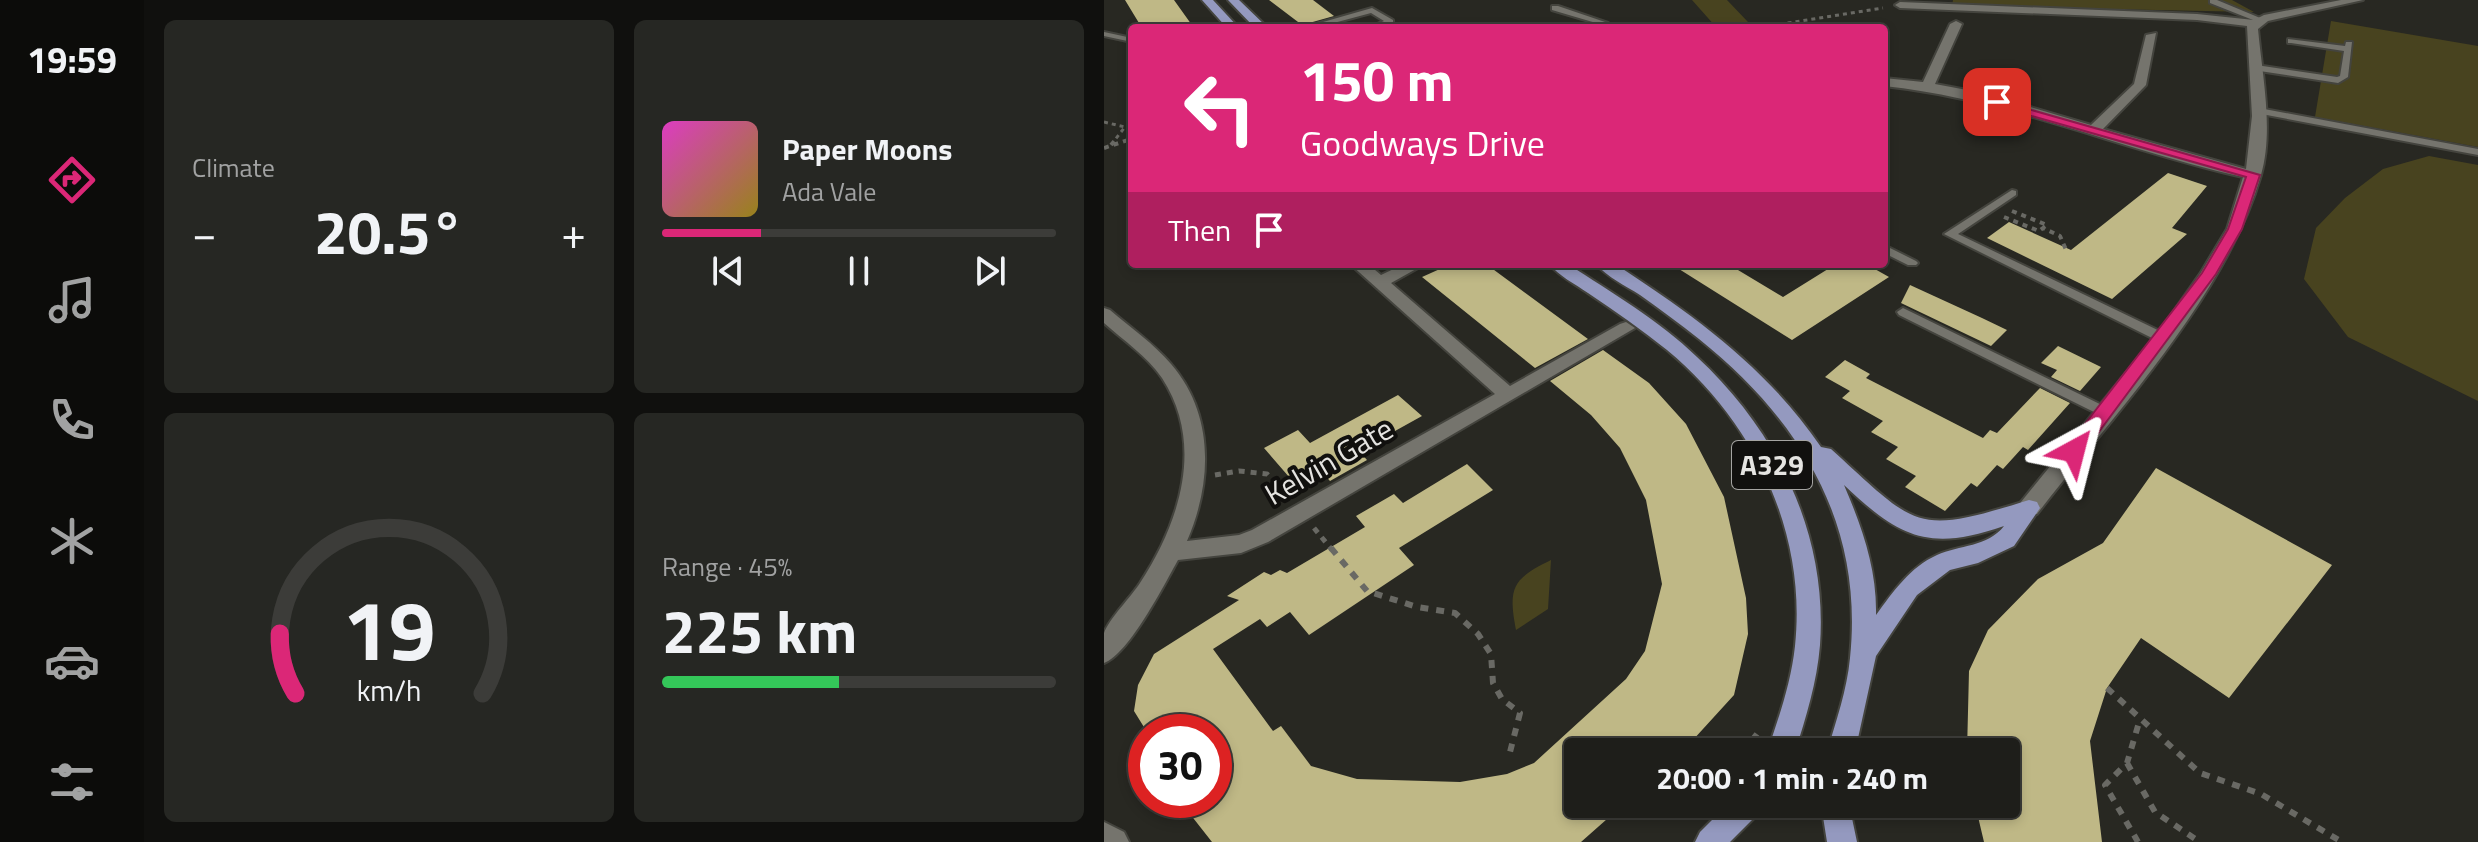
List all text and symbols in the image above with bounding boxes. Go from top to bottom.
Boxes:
text: 19:59 [27,32,117,87]
text: 150 m [1300,38,1453,123]
icon: left [1168,56,1272,160]
pin [1963,68,2031,136]
icon: arrive [1975,80,2019,124]
text: Goodways Drive [1300,115,1545,170]
text: Paper Moons [782,126,952,172]
text: Climate [192,148,275,187]
icon: directions [44,152,100,208]
text: Ada Vale [782,172,876,211]
text: 20.5° [314,186,464,277]
text: − [192,199,217,266]
text: + [561,199,586,266]
text: Then [1168,207,1231,253]
icon: arrive [1247,208,1291,252]
icon: previous [706,249,750,293]
icon: pause [837,249,881,293]
icon: next [968,249,1012,293]
icon: music [44,272,100,328]
icon: phone [44,392,100,448]
street label: Kelvin Gate [1256,406,1401,516]
position arrow [2032,409,2116,493]
road number: A329 [1732,441,1812,489]
icon: climate [44,513,100,569]
text: Range · 45% [662,547,792,586]
text: 19 [342,565,436,691]
text: 225 km [662,585,857,676]
icon: car [44,633,100,689]
text: km/h [357,669,421,712]
speed limit sign: 30 [1128,714,1232,818]
icon: filters [44,754,100,810]
text: 20:00 · 1 min · 240 m [1656,755,1928,801]

